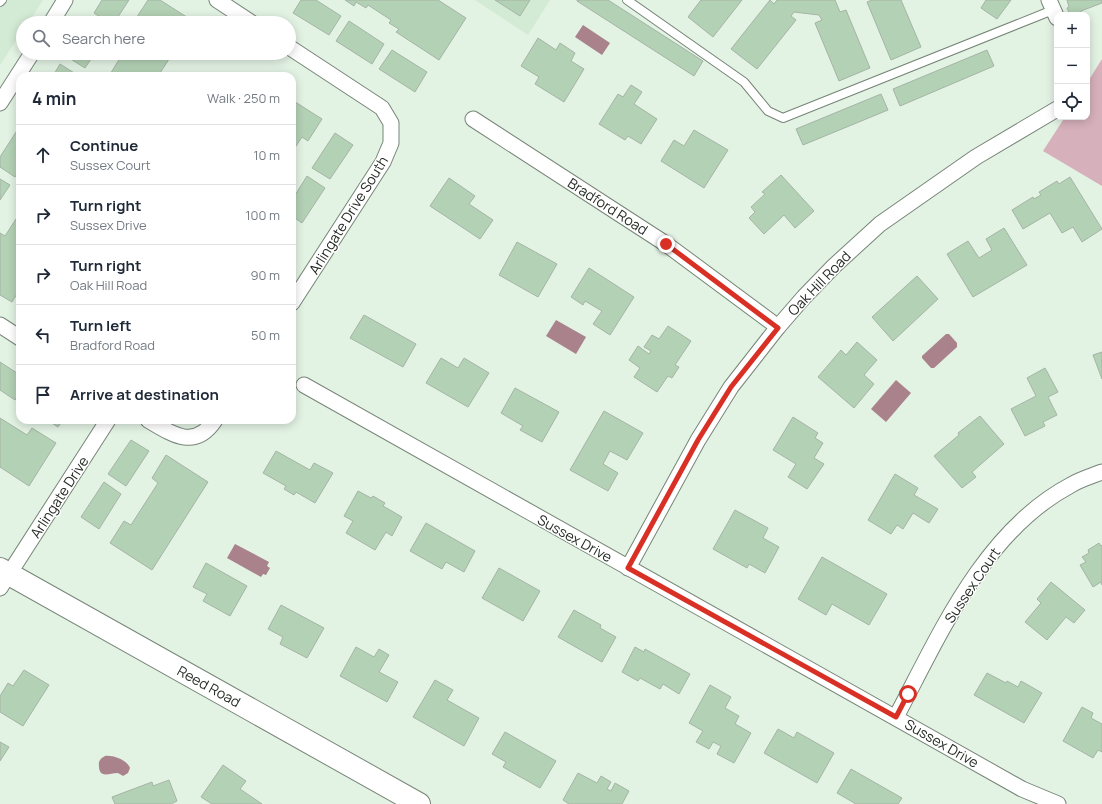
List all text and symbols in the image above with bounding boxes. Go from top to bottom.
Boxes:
map controls [1054,12,1090,120]
button: + [1054,12,1090,48]
search box [16,16,296,60]
icon: search [30,27,52,49]
text: Search here [62,28,145,49]
button: − [1054,48,1090,84]
button: locate [1054,84,1090,120]
text: 4 min [32,87,76,110]
text: Walk · 250 m [207,89,280,107]
text: Continue [70,135,138,156]
icon: ahead [32,144,54,166]
text: 10 m [253,146,280,164]
street label: Arlingate Drive South [304,152,392,278]
text: Sussex Court [70,156,151,174]
street label: Bradford Road [564,173,652,239]
text: Turn right [70,195,141,216]
icon: right [32,204,54,226]
text: 100 m [245,206,280,224]
text: Sussex Drive [70,216,147,234]
route end [657,235,675,253]
street label: Oak Hill Road [783,247,855,319]
text: Turn right [70,255,141,276]
icon: right [32,264,54,286]
text: 90 m [250,266,280,284]
text: Oak Hill Road [70,276,147,294]
text: Turn left [70,315,132,336]
icon: left [32,324,54,346]
text: 50 m [251,326,280,344]
text: Bradford Road [70,336,155,354]
icon: arrive [32,384,54,406]
text: Arrive at destination [70,384,219,405]
street label: Arlingate Drive [25,452,93,542]
street label: Sussex Drive [534,510,616,566]
street label: Sussex Court [940,543,1004,626]
street label: Reed Road [174,661,244,711]
route start [899,685,917,703]
street label: Sussex Drive [902,714,982,772]

